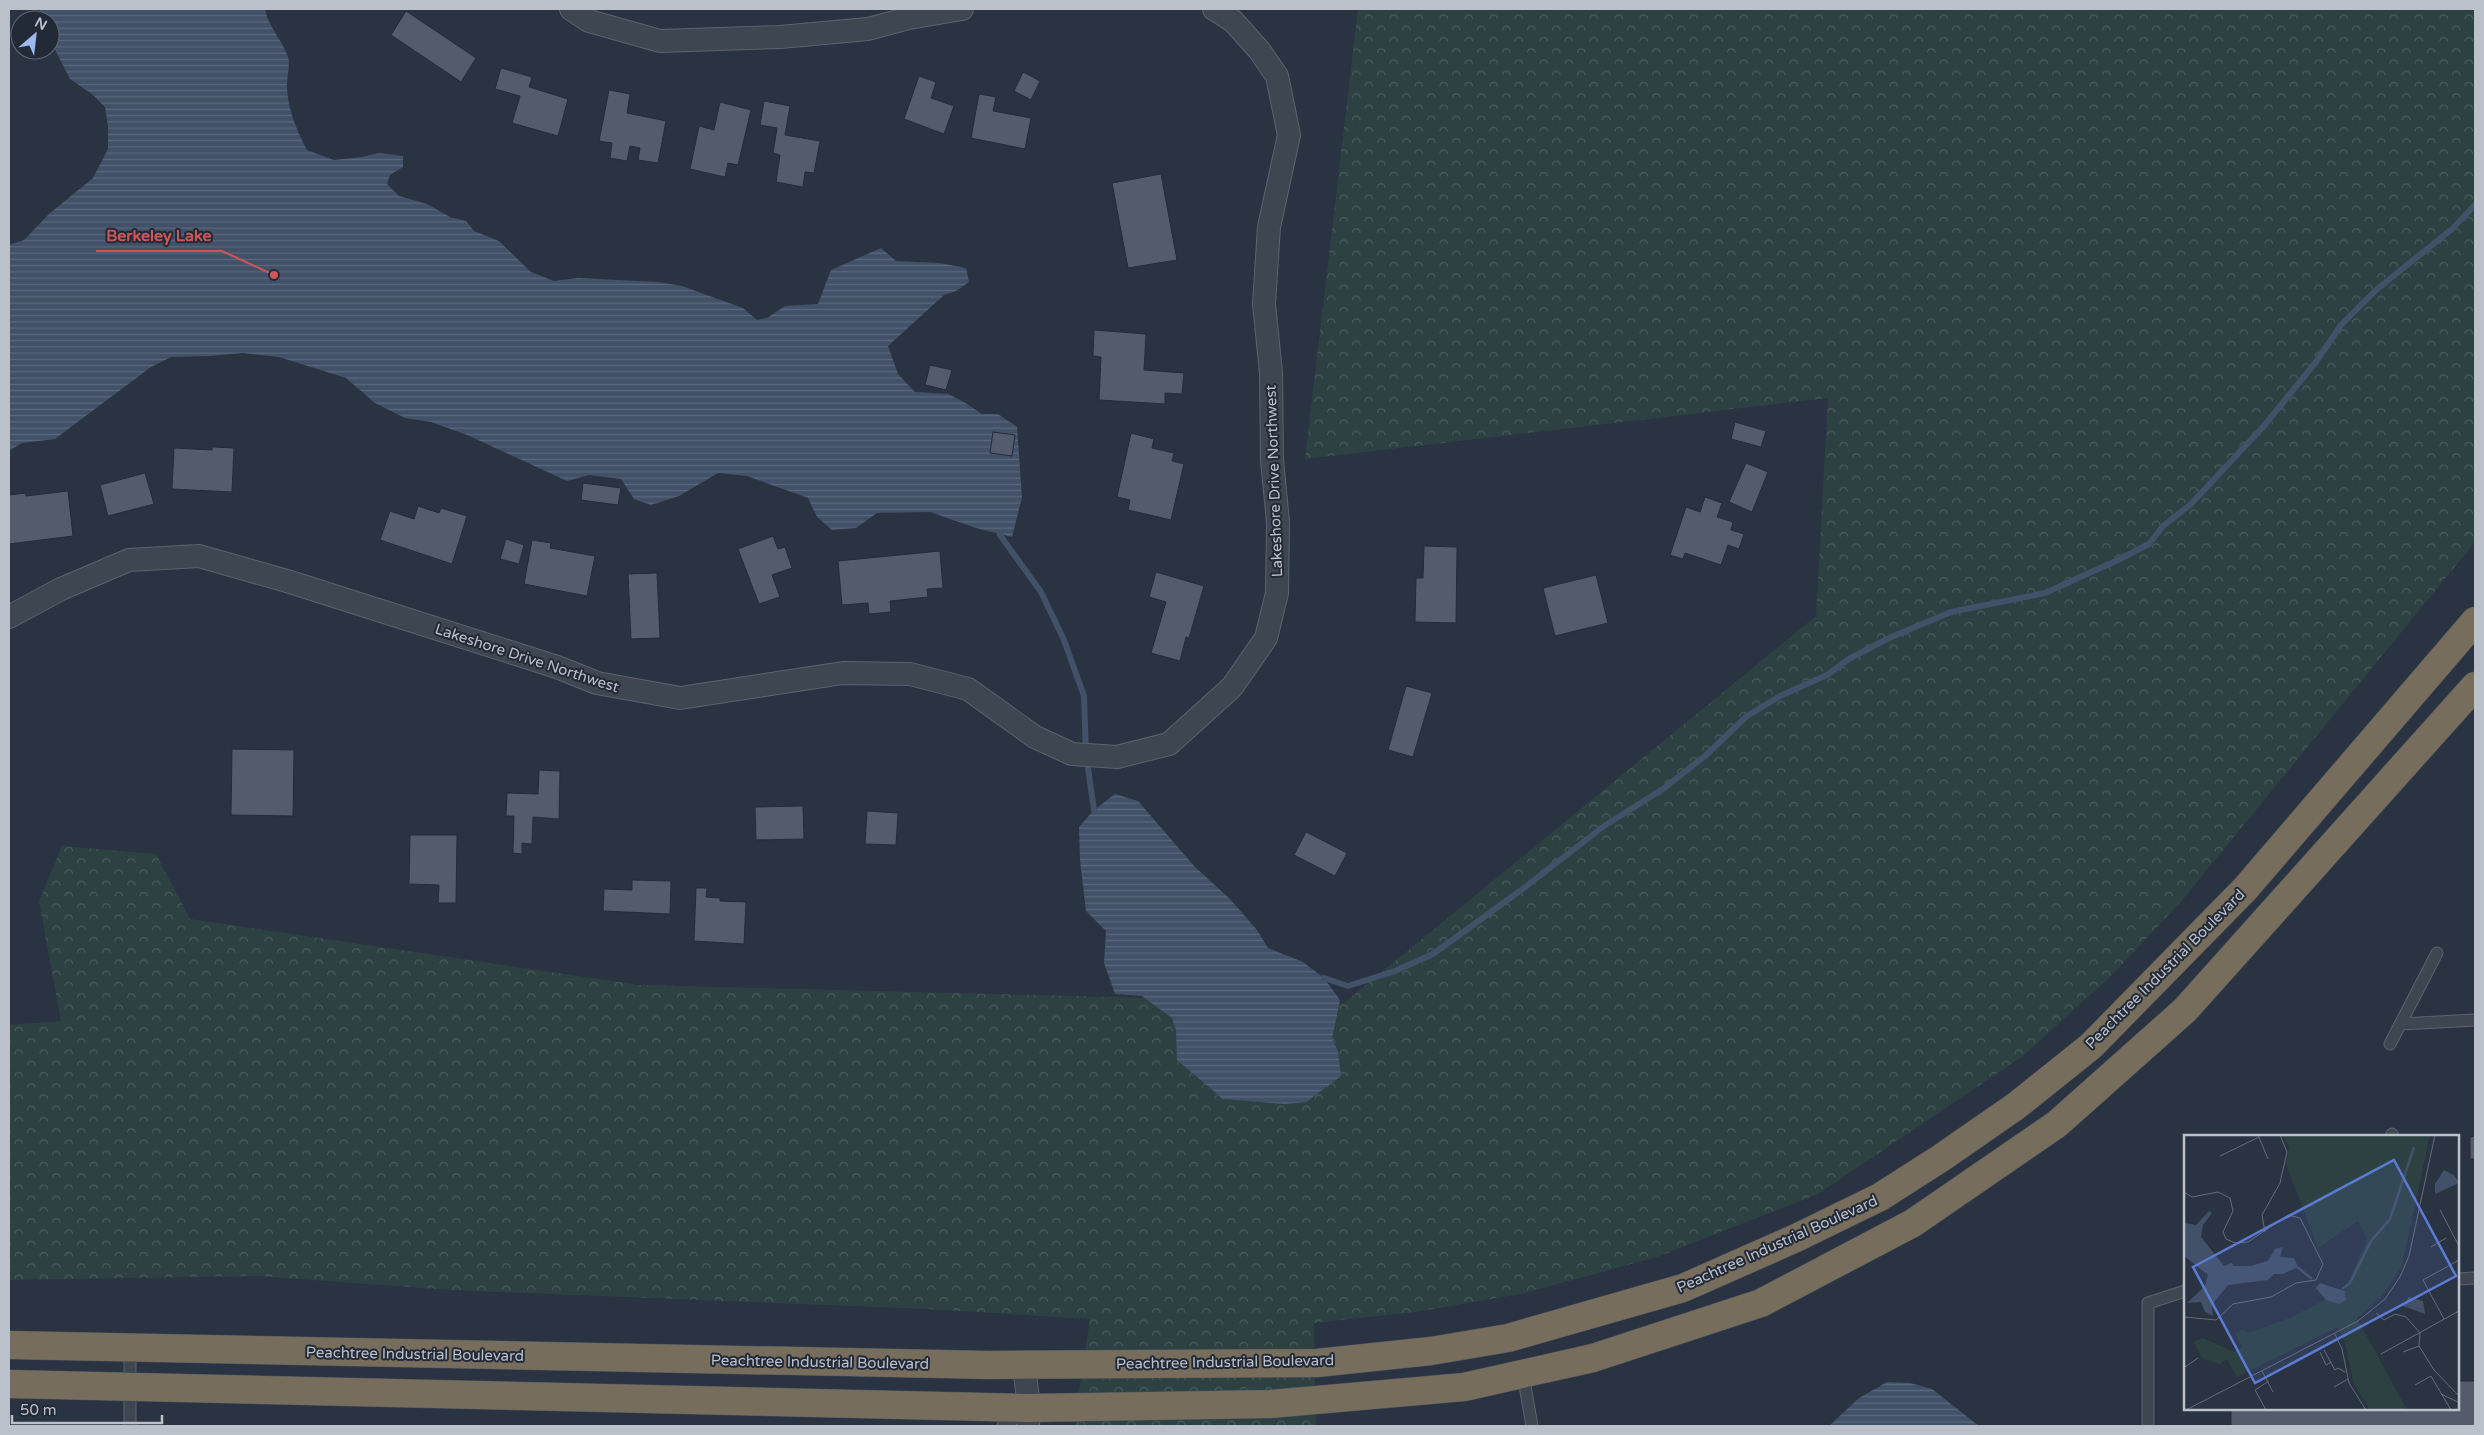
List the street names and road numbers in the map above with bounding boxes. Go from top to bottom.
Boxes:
street label: Lakeshore Drive Northwest [1262,384,1286,577]
street label: Lakeshore Drive Northwest [433,620,622,696]
street label: Peachtree Industrial Boulevard [2082,886,2248,1052]
street label: Peachtree Industrial Boulevard [1674,1191,1880,1297]
street label: Peachtree Industrial Boulevard [306,1343,524,1365]
street label: Peachtree Industrial Boulevard [711,1351,929,1373]
street label: Peachtree Industrial Boulevard [1116,1351,1334,1373]

